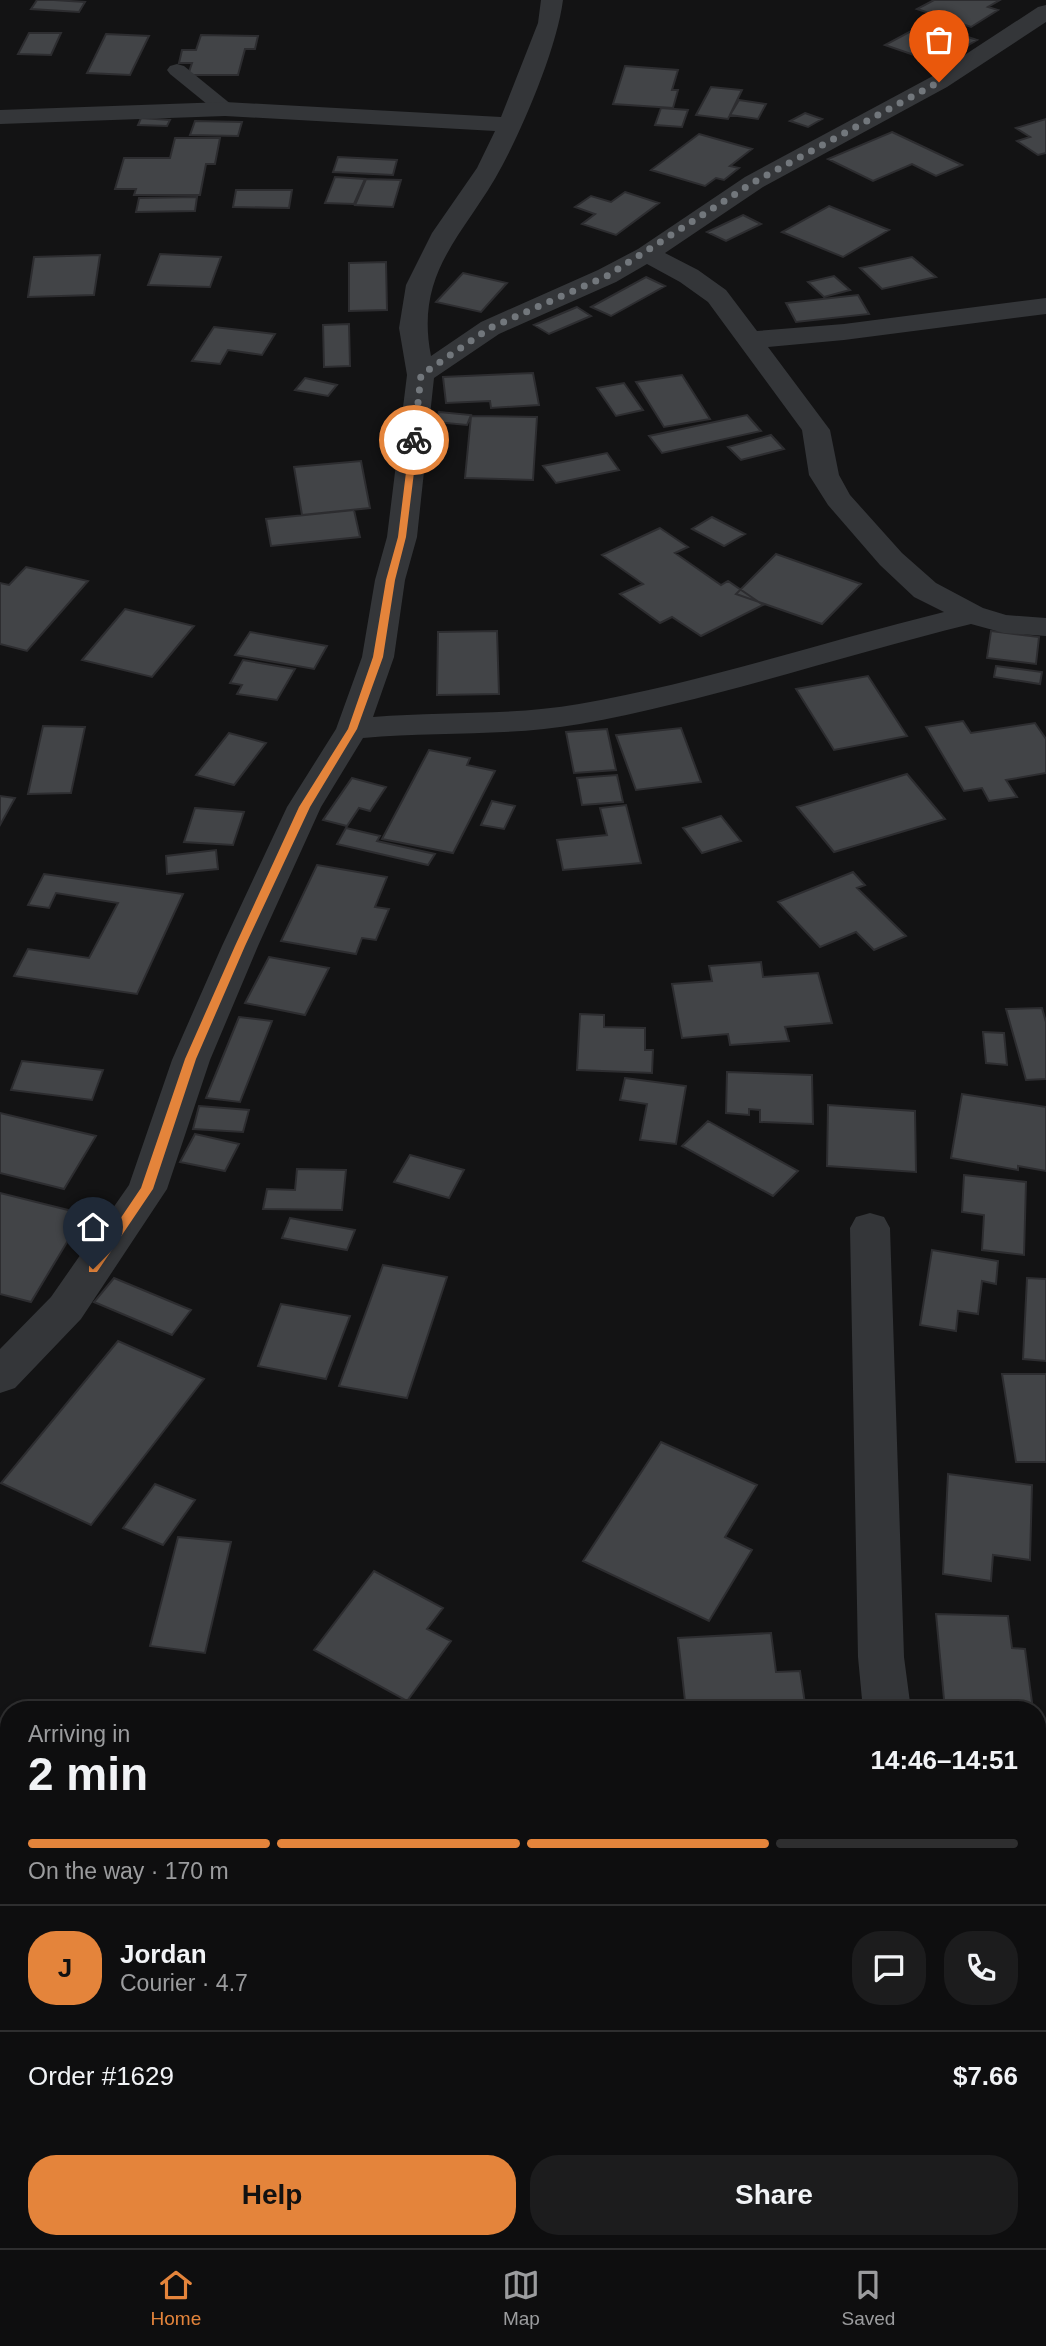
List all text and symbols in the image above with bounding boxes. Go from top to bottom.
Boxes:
pin [909,10,969,82]
icon: bag [920,21,958,59]
courier [379,405,449,475]
icon: bike [395,421,433,459]
pin [63,1197,123,1269]
icon: home [74,1208,112,1246]
text: Arriving in [28,1721,130,1747]
text: 14:46–14:51 [871,1745,1018,1775]
text: 2 min [28,1748,148,1800]
text: On the way · 170 m [28,1858,229,1884]
button: chat [852,1931,926,2005]
button: phone [944,1931,1018,2005]
text: Jordan [120,1939,207,1969]
text: J [58,1953,72,1983]
text: Courier · 4.7 [120,1970,248,1996]
text: Order #1629 [28,2061,174,2091]
text: $7.66 [953,2061,1018,2091]
button: Help [28,2155,516,2235]
button: Share [530,2155,1018,2235]
tab: Home [151,2266,201,2330]
tab: Map [502,2266,540,2330]
tab: Saved [842,2266,895,2330]

